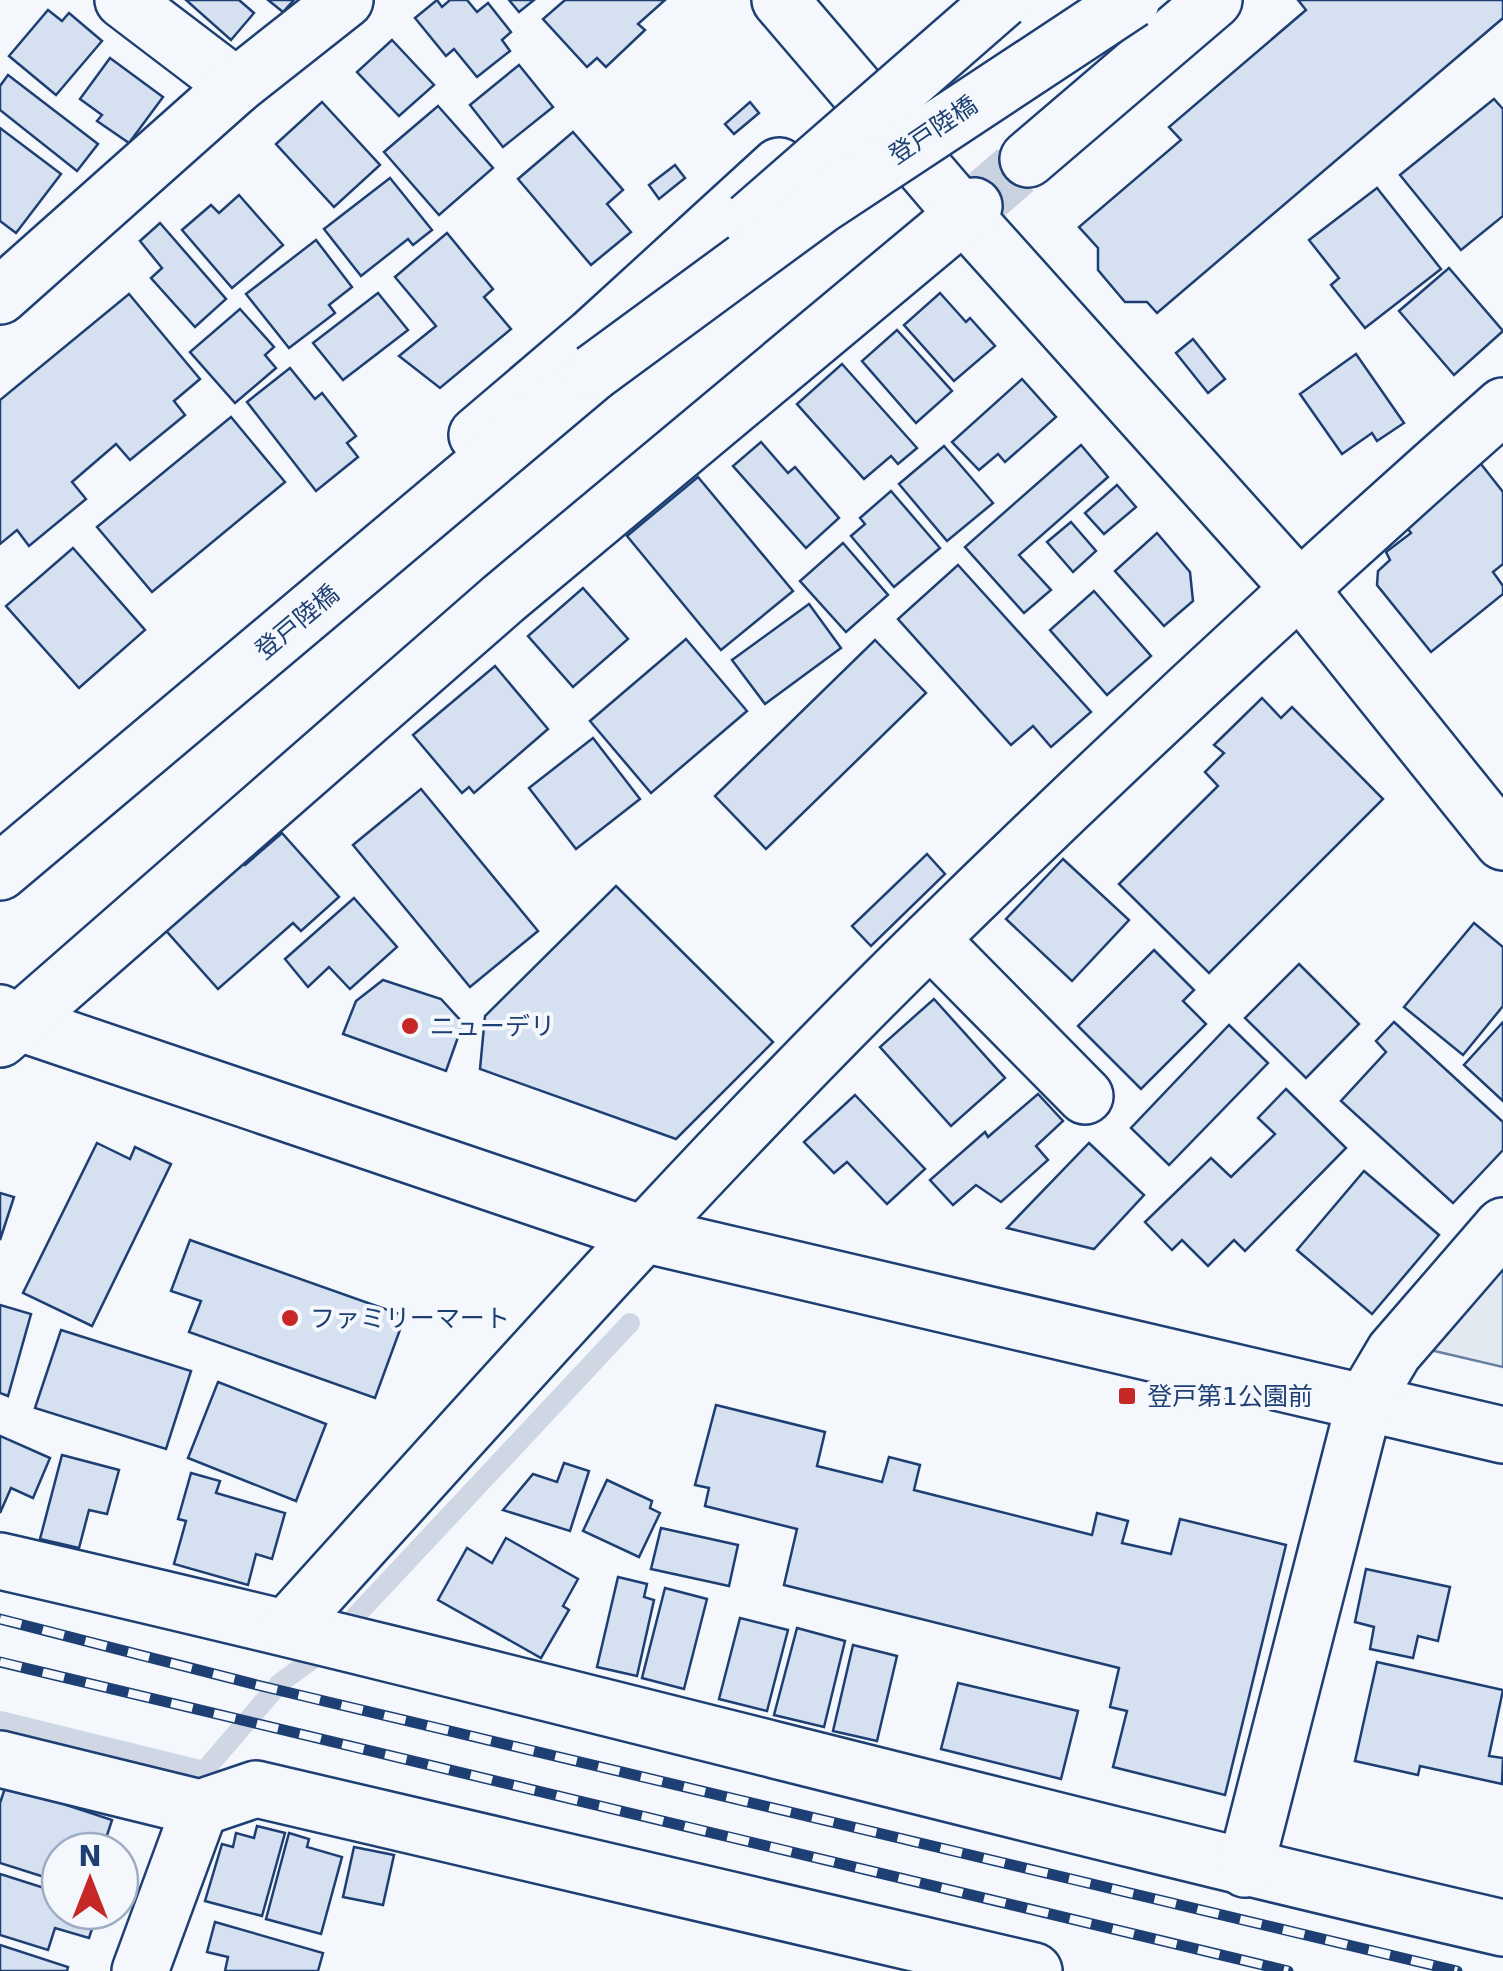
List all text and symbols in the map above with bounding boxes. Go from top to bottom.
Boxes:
street label: 登戸陸橋 [883,90,983,170]
street label: 登戸陸橋 [249,579,345,665]
place label: ニューデリ [430,1012,555,1041]
marker: ニューデリ [399,1015,421,1037]
place label: ファミリーマート [310,1304,510,1333]
marker: ファミリーマート [279,1307,301,1329]
place label: 登戸第1公園前 [1147,1382,1313,1411]
marker: 登戸第1公園前 [1116,1385,1138,1407]
north arrow [40,1831,140,1931]
text: N [78,1840,102,1873]

